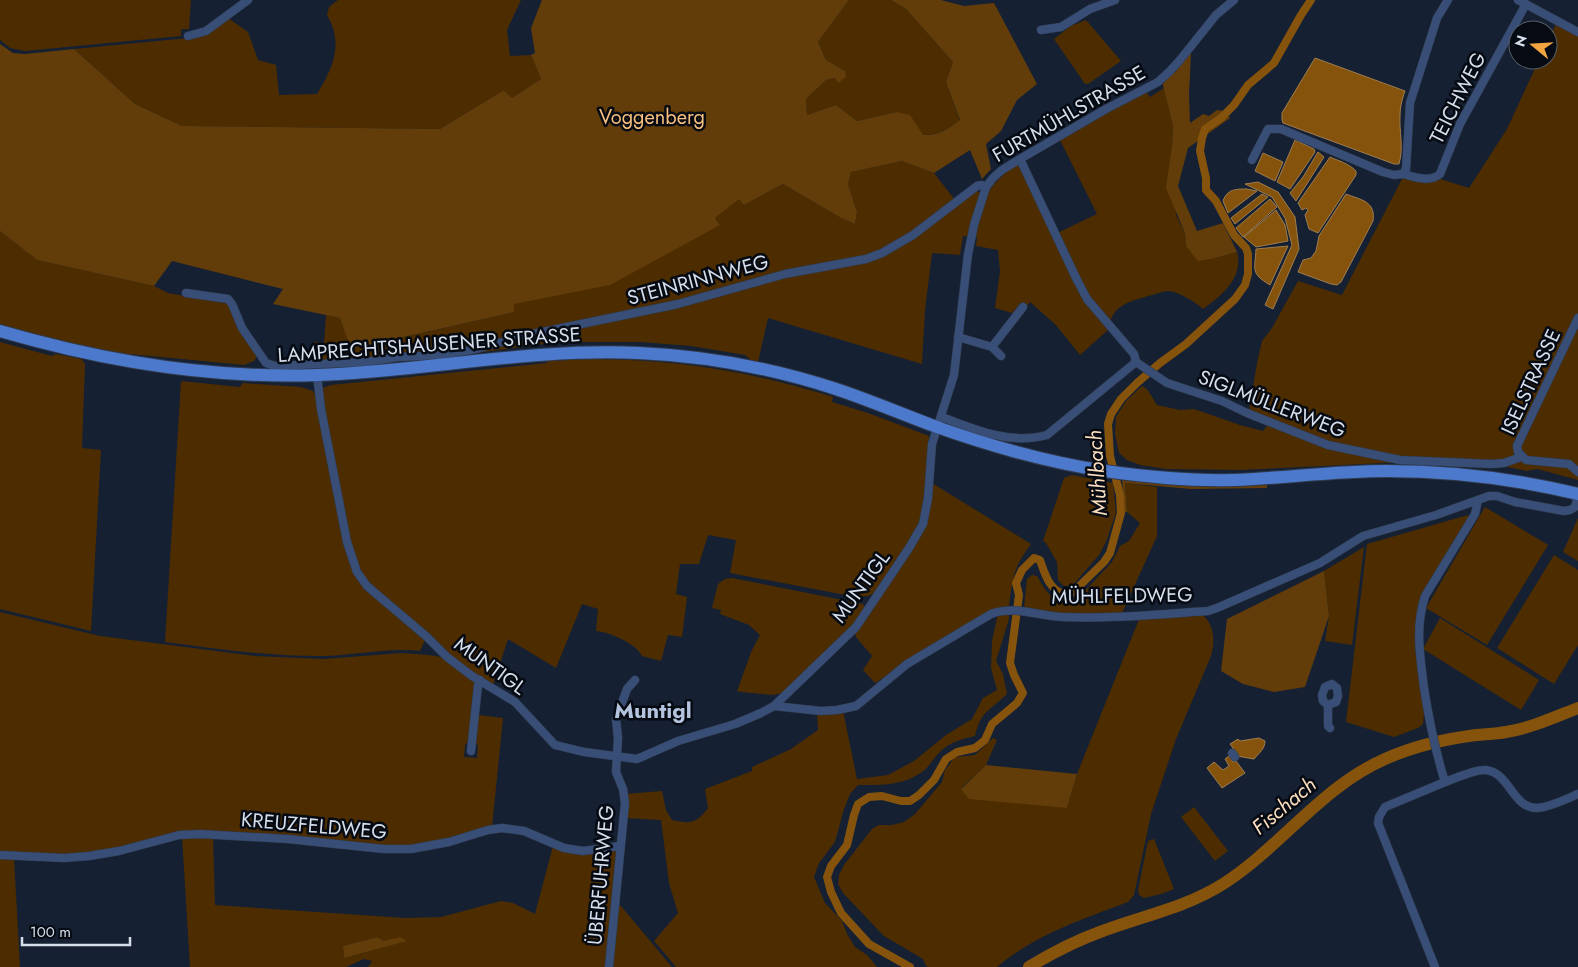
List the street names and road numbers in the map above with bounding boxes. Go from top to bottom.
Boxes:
street label: TEICHWEG [1422,47,1494,149]
street label: FURTMÜHLSTRASSE [987,58,1151,170]
street label: STEINRINNWEG [624,247,772,313]
street label: LAMPRECHTSHAUSENER STRASSE [277,320,581,370]
street label: ISELSTRASSE [1494,324,1568,440]
street label: SIGLMÜLLERWEG [1194,363,1350,445]
street label: MUNTIGL [825,545,897,629]
street label: MÜHLFELDWEG [1051,580,1193,612]
street label: MUNTIGL [448,630,532,702]
street label: ÜBERFUHRWEG [580,804,622,946]
street label: KREUZFELDWEG [240,805,388,847]

